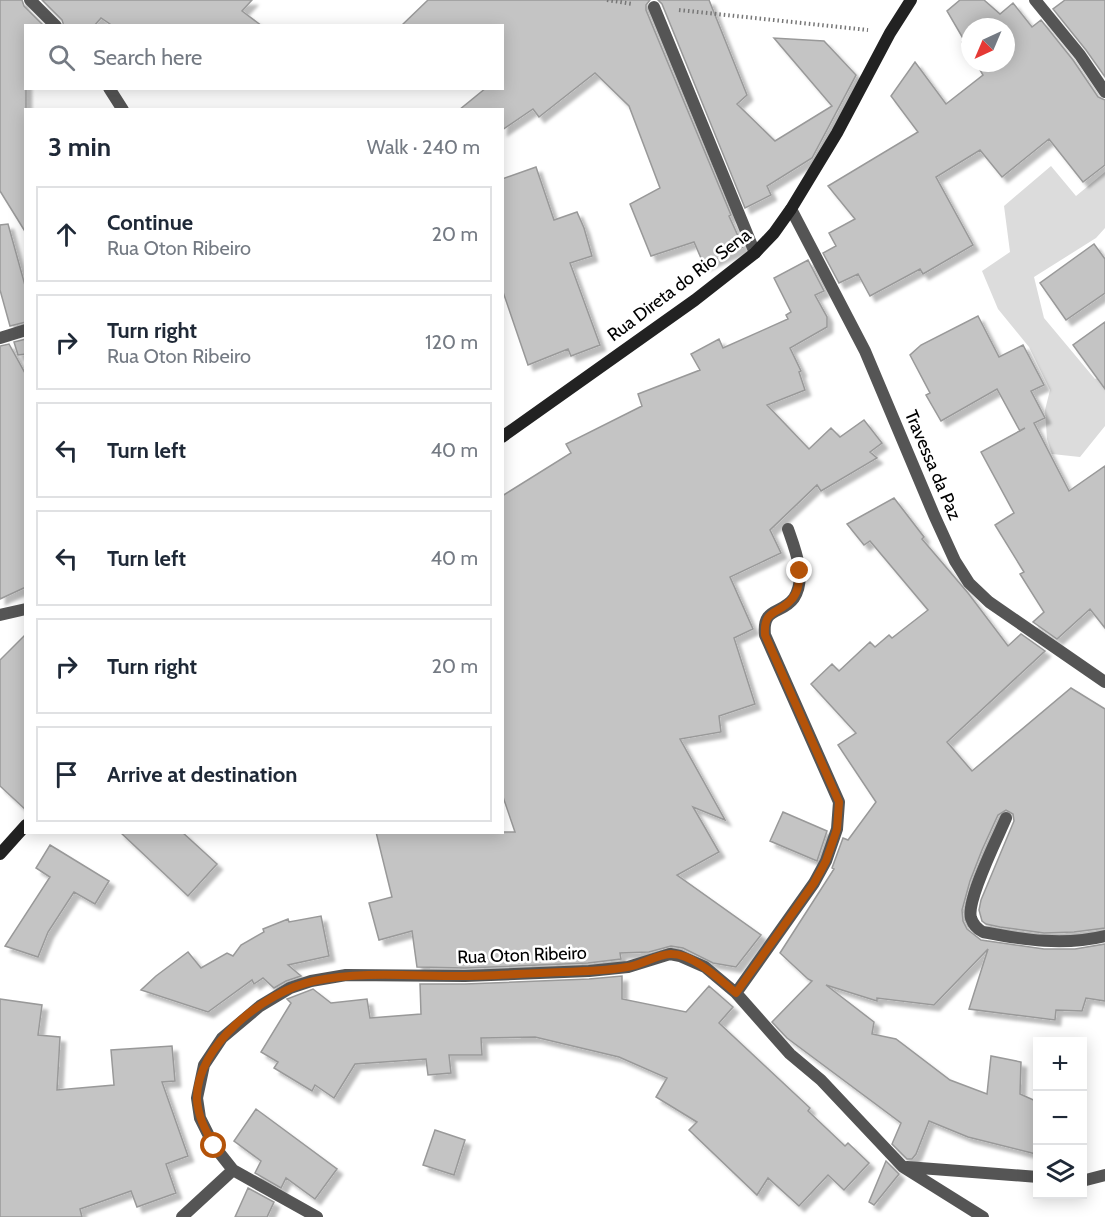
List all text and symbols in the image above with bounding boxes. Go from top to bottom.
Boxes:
north arrow [961,18,1015,72]
search box [24,24,504,90]
icon: search [45,41,78,74]
text: Search here [93,44,202,71]
text: 3 min [48,131,111,163]
text: Walk · 240 m [367,135,480,159]
text: Continue [107,209,193,236]
icon: ahead [50,218,83,251]
text: 20 m [432,222,478,246]
street label: Rua Direta do Rio Sena [603,224,755,346]
text: Rua Oton Ribeiro [107,236,251,260]
text: Turn right [107,317,197,344]
icon: right [50,326,83,359]
text: 120 m [425,330,478,354]
text: Rua Oton Ribeiro [107,344,251,368]
street label: Travessa da Paz [900,407,966,524]
icon: left [50,434,83,467]
text: Turn left [107,437,186,464]
text: 40 m [430,438,478,462]
icon: left [50,542,83,575]
text: Turn left [107,545,186,572]
text: 40 m [430,546,478,570]
route end [786,557,812,583]
icon: right [50,650,83,683]
text: Turn right [107,653,197,680]
text: 20 m [432,654,478,678]
icon: arrive [50,758,83,791]
text: Arrive at destination [107,761,297,788]
street label: Rua Oton Ribeiro [457,942,587,968]
map controls [1033,1037,1087,1199]
button: + [1033,1037,1087,1091]
button: − [1033,1091,1087,1145]
route start [200,1132,226,1158]
button: layers [1033,1145,1087,1199]

